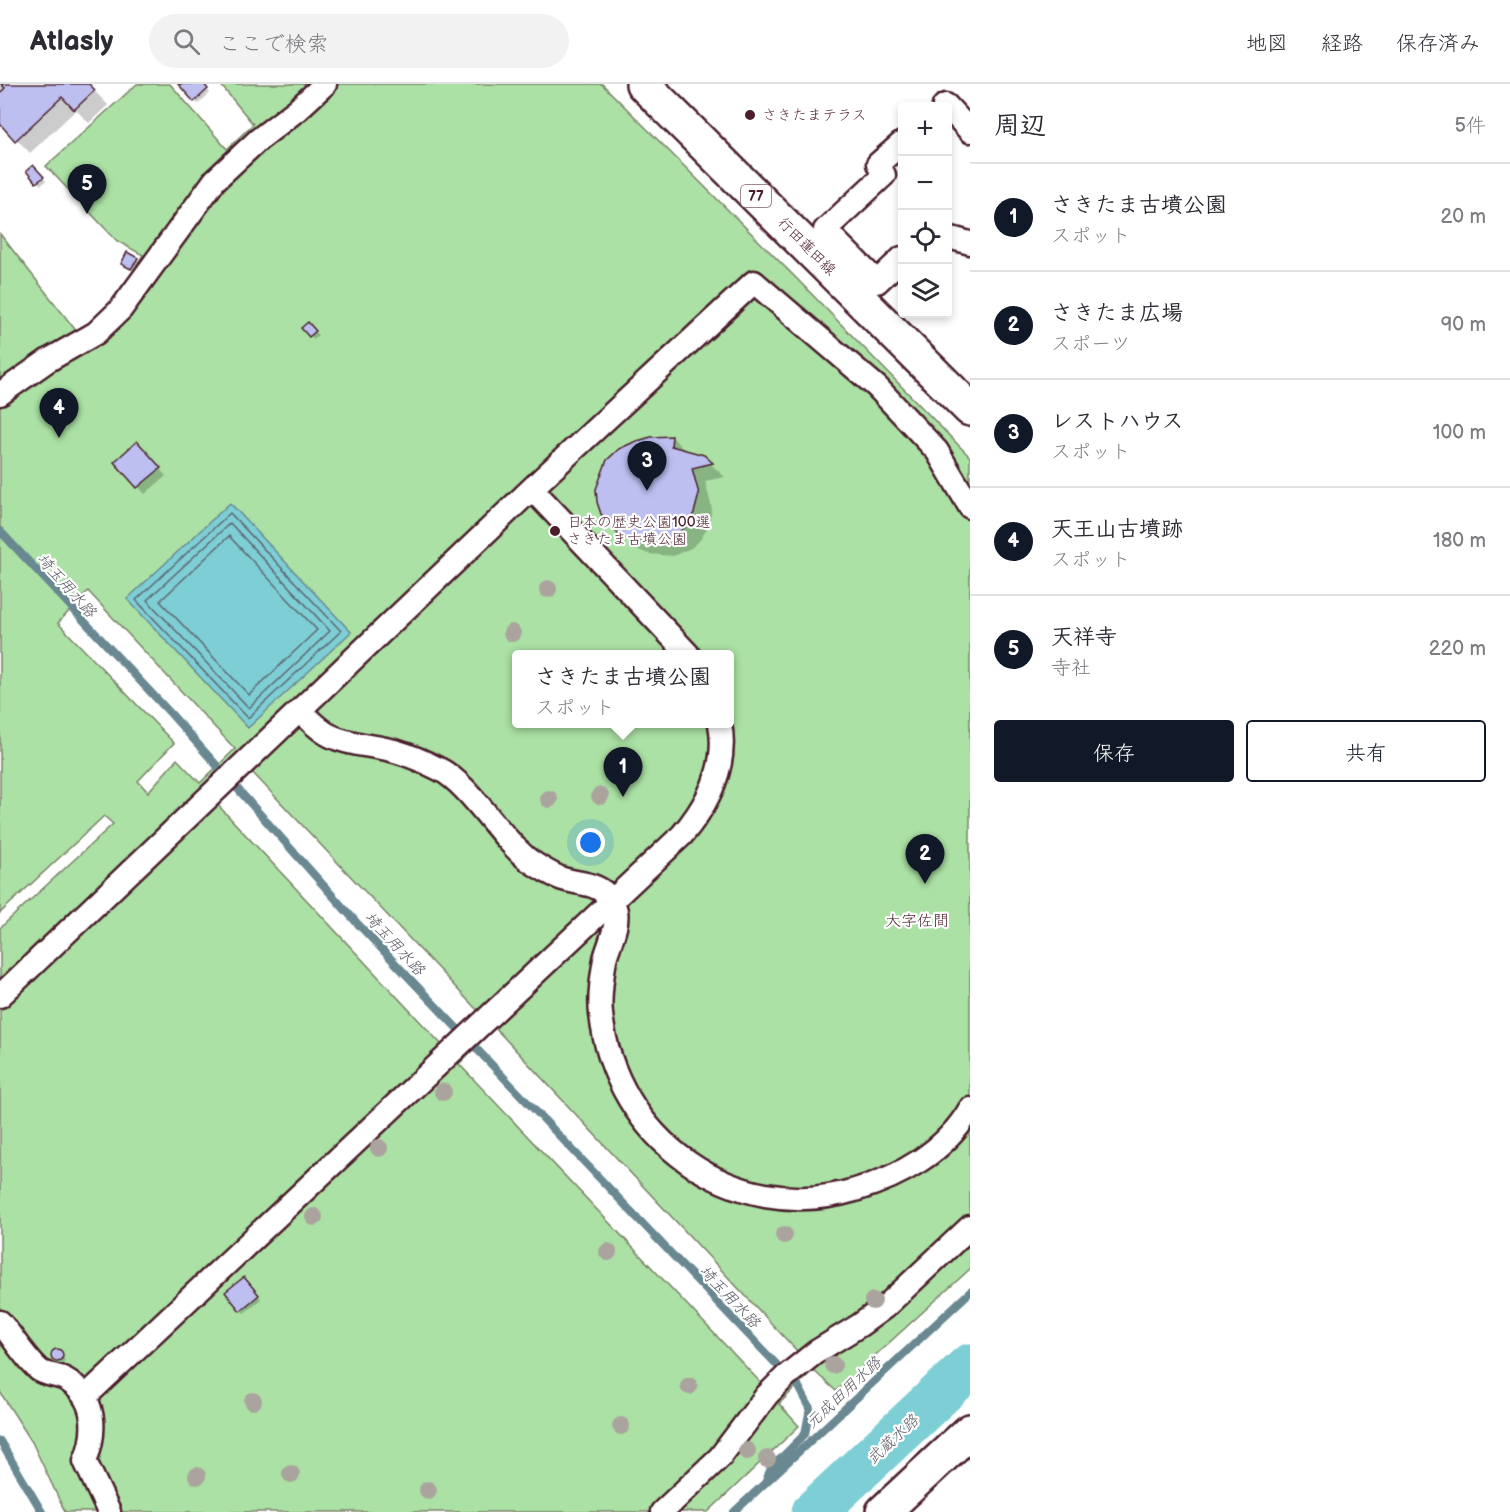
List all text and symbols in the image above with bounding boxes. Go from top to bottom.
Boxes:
search box [149,14,569,68]
text: Atlasly [30,25,113,58]
icon: search [170,25,203,58]
text: ここで検索 [218,31,328,58]
text: 地図 [1246,31,1288,56]
text: 経路 [1321,31,1363,56]
text: 保存済み [1396,31,1480,56]
map controls [898,102,952,318]
button: + [898,102,952,156]
place label: さきたまテラス [762,106,866,125]
marker: さきたまテラス [743,108,757,122]
text: 周辺 [994,111,1046,142]
text: 5件 [1455,114,1486,138]
button: − [898,156,952,210]
pin: 5 [68,164,106,214]
road number: 77 [741,185,771,207]
text: さきたま古墳公園 [1051,192,1227,219]
text: 1 [1009,205,1018,229]
text: 20 m [1441,205,1486,229]
button: locate [898,210,952,264]
street label: 行田蓮田線 [773,213,840,280]
text: スポット [1051,224,1131,248]
button: layers [898,264,952,318]
text: さきたま広場 [1051,300,1183,327]
text: 2 [1008,313,1019,337]
text: 90 m [1441,313,1486,337]
text: スポーツ [1051,332,1131,356]
pin: 4 [40,388,78,438]
text: レストハウス [1051,408,1183,435]
text: 3 [1008,421,1019,445]
text: 100 m [1433,421,1486,445]
text: スポット [1051,440,1131,464]
pin: 3 [628,442,666,491]
place label: 日本の歴史公園100選 さきたま古墳公園 [567,513,710,549]
text: 天王山古墳跡 [1051,516,1183,543]
marker: 日本の歴史公園100選 さきたま古墳公園 [548,524,562,538]
text: 4 [1008,529,1019,553]
text: 180 m [1433,529,1486,553]
text: スポット [1051,548,1131,572]
water label: 埼玉用水路 [32,550,100,623]
text: 天祥寺 [1051,624,1117,651]
text: 5 [1008,637,1019,661]
text: 220 m [1429,637,1486,661]
popup [512,650,734,728]
text: 寺社 [1051,656,1091,680]
text: さきたま古墳公園 [535,664,711,691]
text: スポット [535,696,615,720]
button: 保存 [994,720,1234,782]
button: 共有 [1246,720,1486,782]
pin: 1 [604,748,642,797]
your location [576,828,605,857]
pin: 2 [906,834,944,884]
water label: 埼玉用水路 [360,908,429,980]
district label: 大字佐間 [885,912,949,931]
water label: 埼玉用水路 [694,1262,764,1333]
water label: 元成田用水路 [802,1353,886,1433]
water label: 武蔵水路 [863,1411,924,1469]

